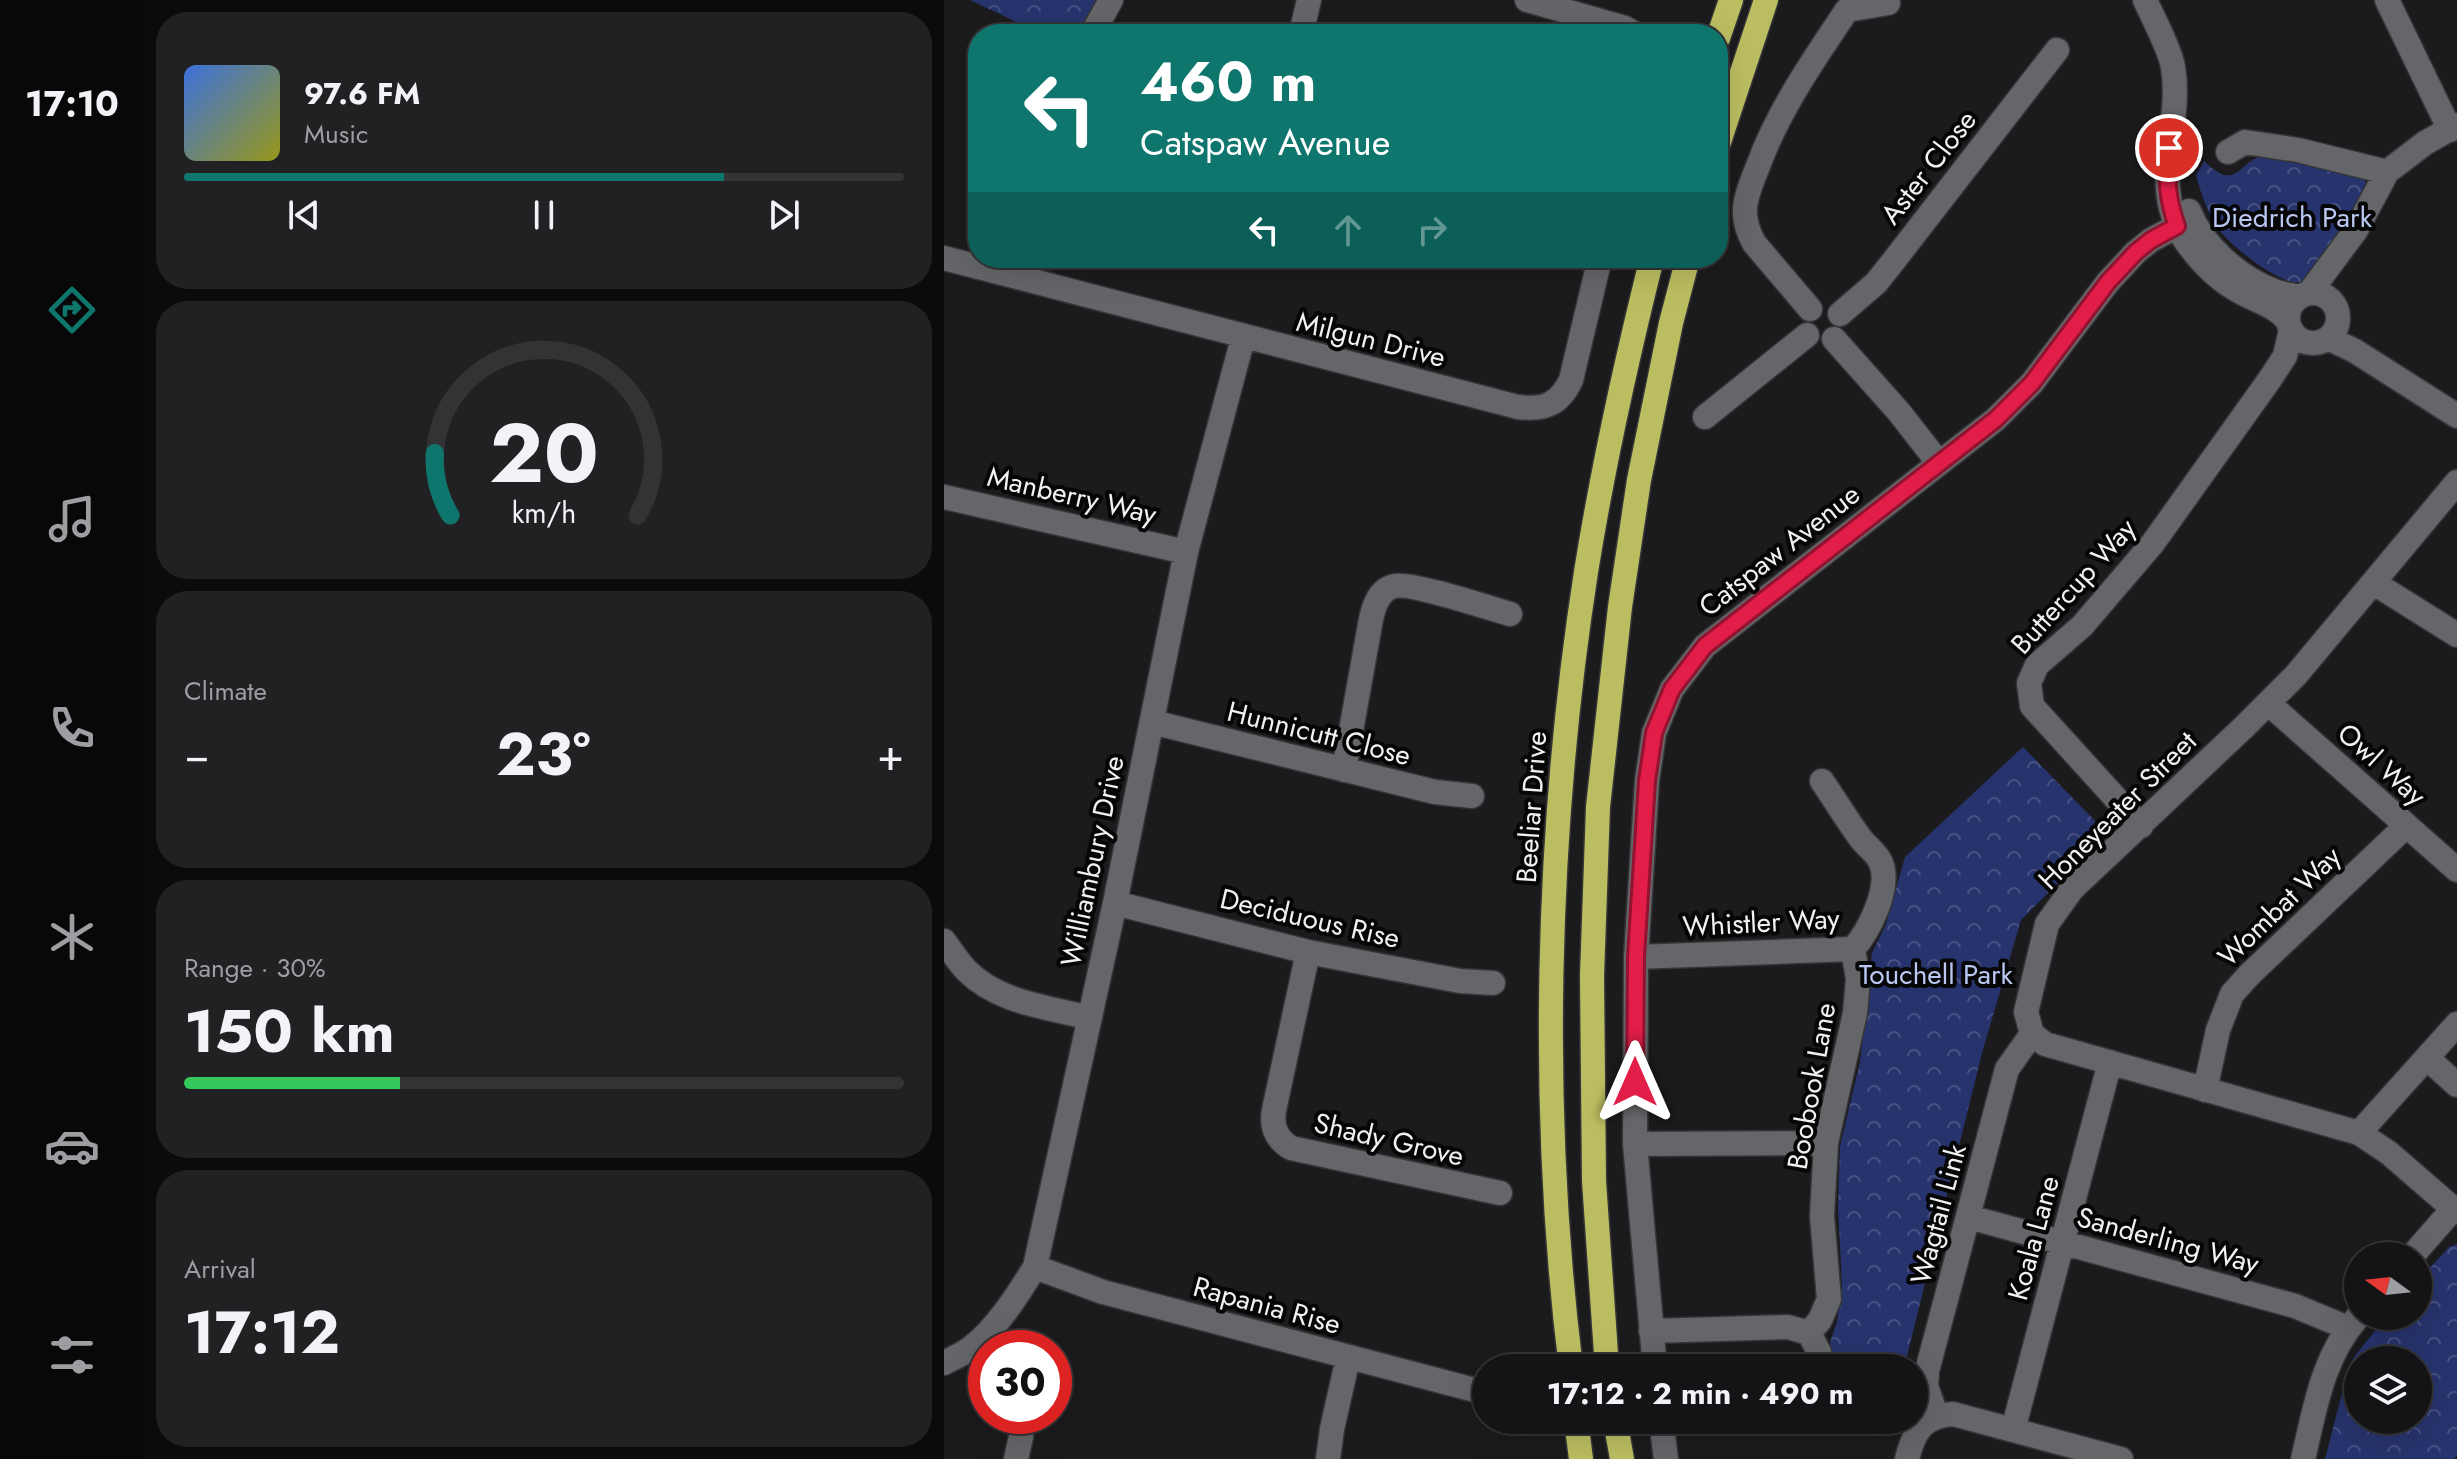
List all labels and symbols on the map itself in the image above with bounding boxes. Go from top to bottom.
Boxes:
street label: Aster Close [1871,101,1986,233]
pin [2135,114,2203,182]
park label: Diedrich Park [2212,197,2373,238]
street label: Milgun Drive [1292,301,1450,378]
street label: Manberry Way [983,456,1161,535]
street label: Catspaw Avenue [1690,474,1869,626]
street label: Buttercup Way [2001,509,2146,663]
street label: Hunnicutt Close [1223,691,1415,776]
street label: Owl Way [2328,713,2436,816]
street label: Honeyeater Street [2029,722,2206,899]
street label: Beeliar Drive [1506,730,1557,884]
street label: Williambury Drive [1050,752,1135,970]
street label: Wombat Way [2208,836,2351,976]
street label: Deciduous Rise [1216,878,1404,959]
street label: Whistler Way [1681,898,1841,947]
park label: Touchell Park [1859,954,2014,995]
street label: Boobook Lane [1777,999,1846,1173]
position arrow [1593,1040,1677,1124]
street label: Shady Grove [1310,1102,1468,1177]
street label: Wagtail Link [1900,1139,1977,1289]
street label: Koala Lane [1997,1171,2070,1305]
street label: Sanderling Way [2072,1197,2264,1285]
north arrow [2344,1242,2432,1330]
street label: Rapania Rise [1189,1266,1345,1345]
speed limit sign: 30 [968,1330,1072,1434]

